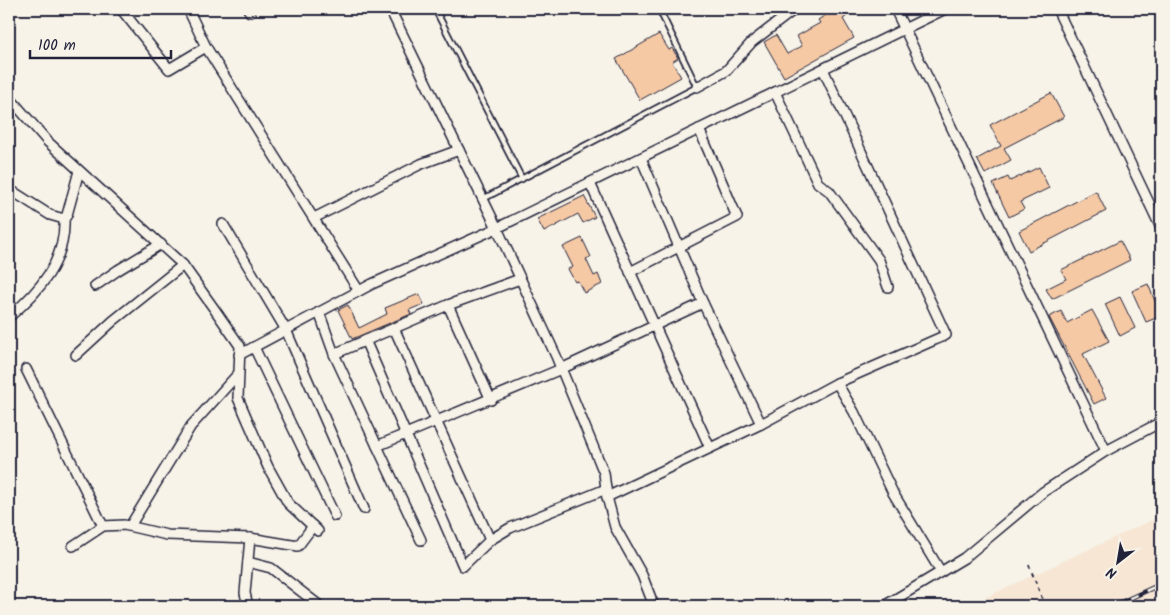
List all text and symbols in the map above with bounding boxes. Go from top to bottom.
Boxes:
scale bar [30,28,171,60]
text: 100 m [38,34,76,58]
north arrow [1092,538,1142,588]
text: N [1102,560,1121,584]

